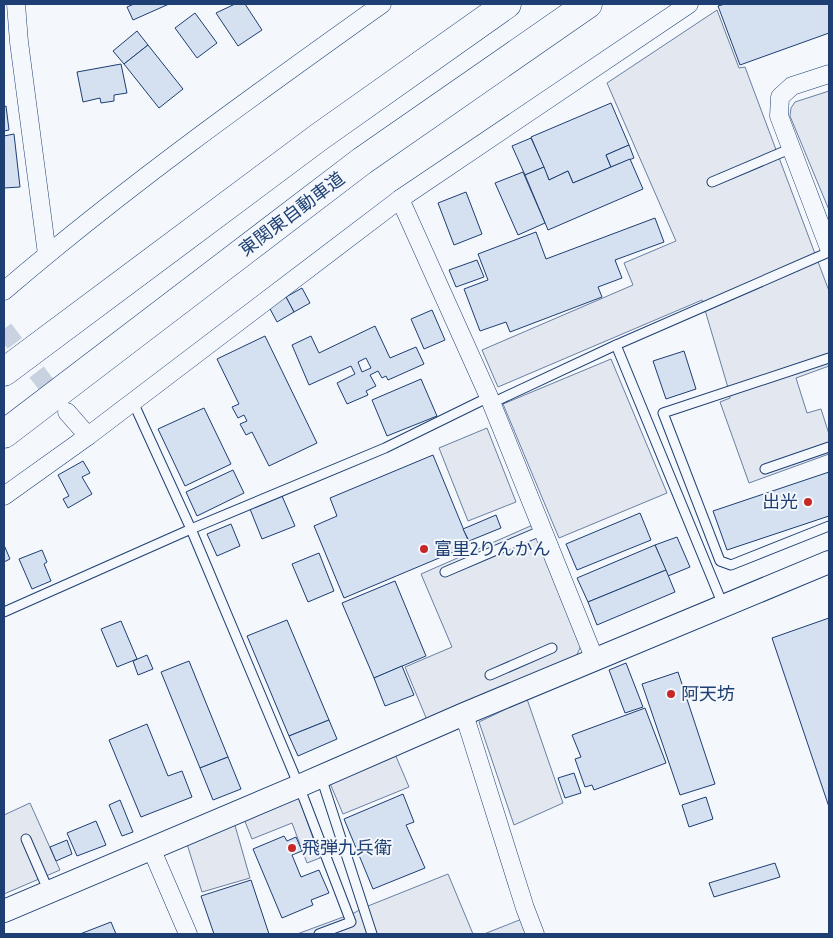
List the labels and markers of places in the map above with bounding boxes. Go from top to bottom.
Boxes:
place label: 出光 [762,491,798,512]
marker: 出光 [802,496,814,508]
place label: 富里2りんかん [434,538,550,559]
marker: 富里2りんかん [418,543,430,555]
place label: 阿天坊 [681,683,735,704]
marker: 阿天坊 [665,688,677,700]
place label: 飛弾九兵衛 [302,837,392,858]
marker: 飛弾九兵衛 [286,842,298,854]

